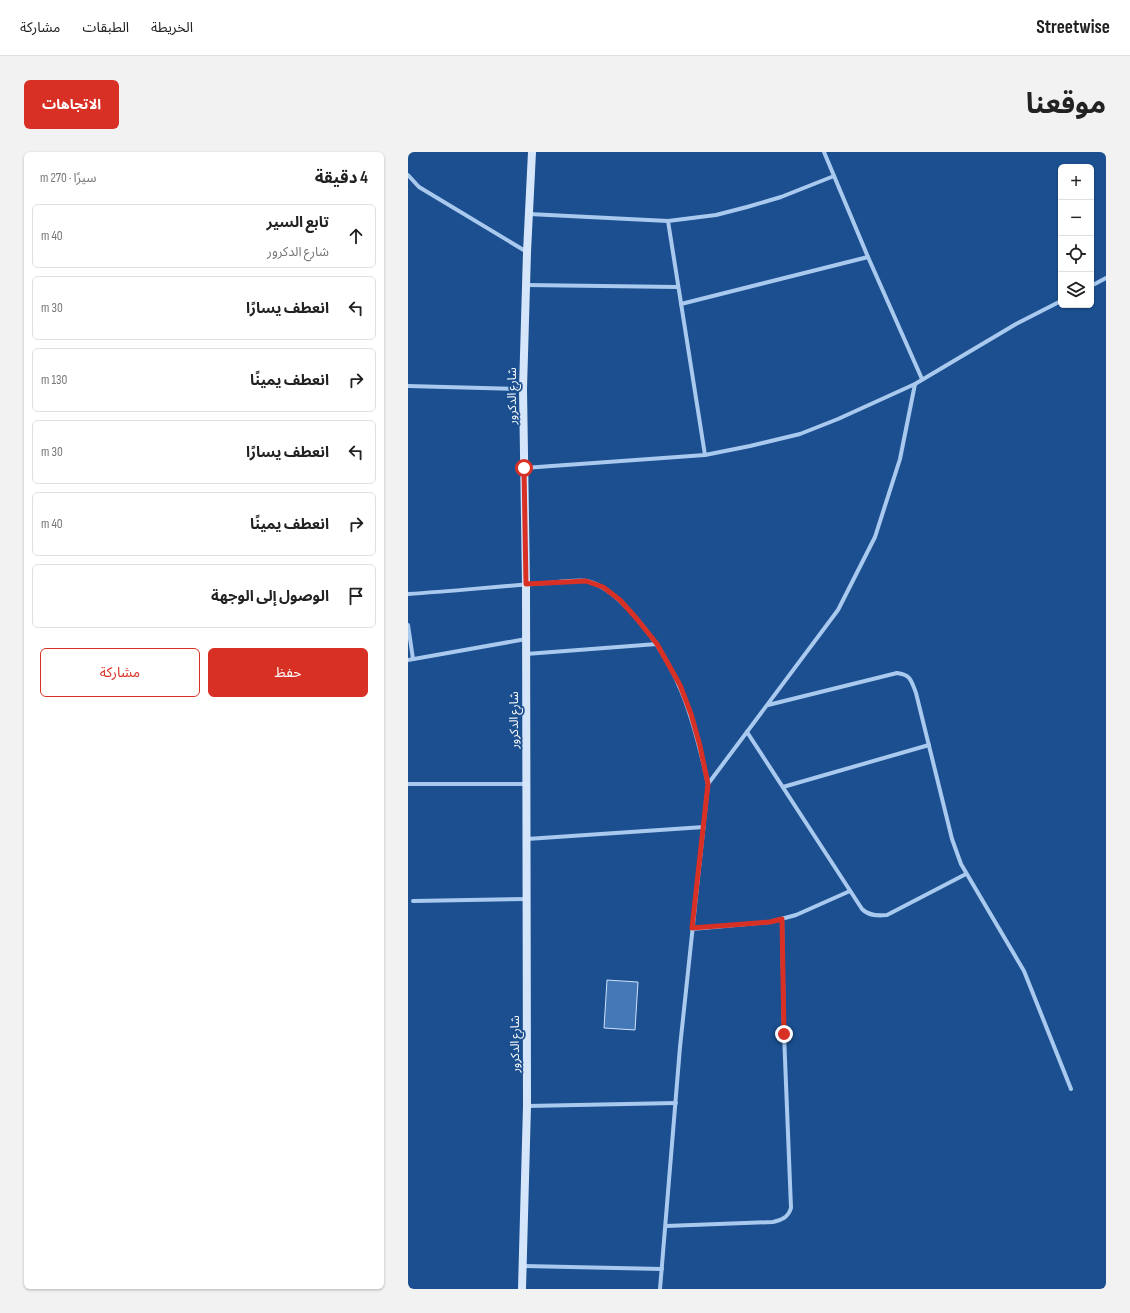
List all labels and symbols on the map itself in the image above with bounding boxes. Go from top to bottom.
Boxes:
street label: شارع الدكرور [505,367,521,426]
route start [515,459,533,477]
street label: شارع الدكرور [507,691,523,750]
street label: شارع الدكرور [508,1015,524,1074]
route end [775,1025,793,1043]

